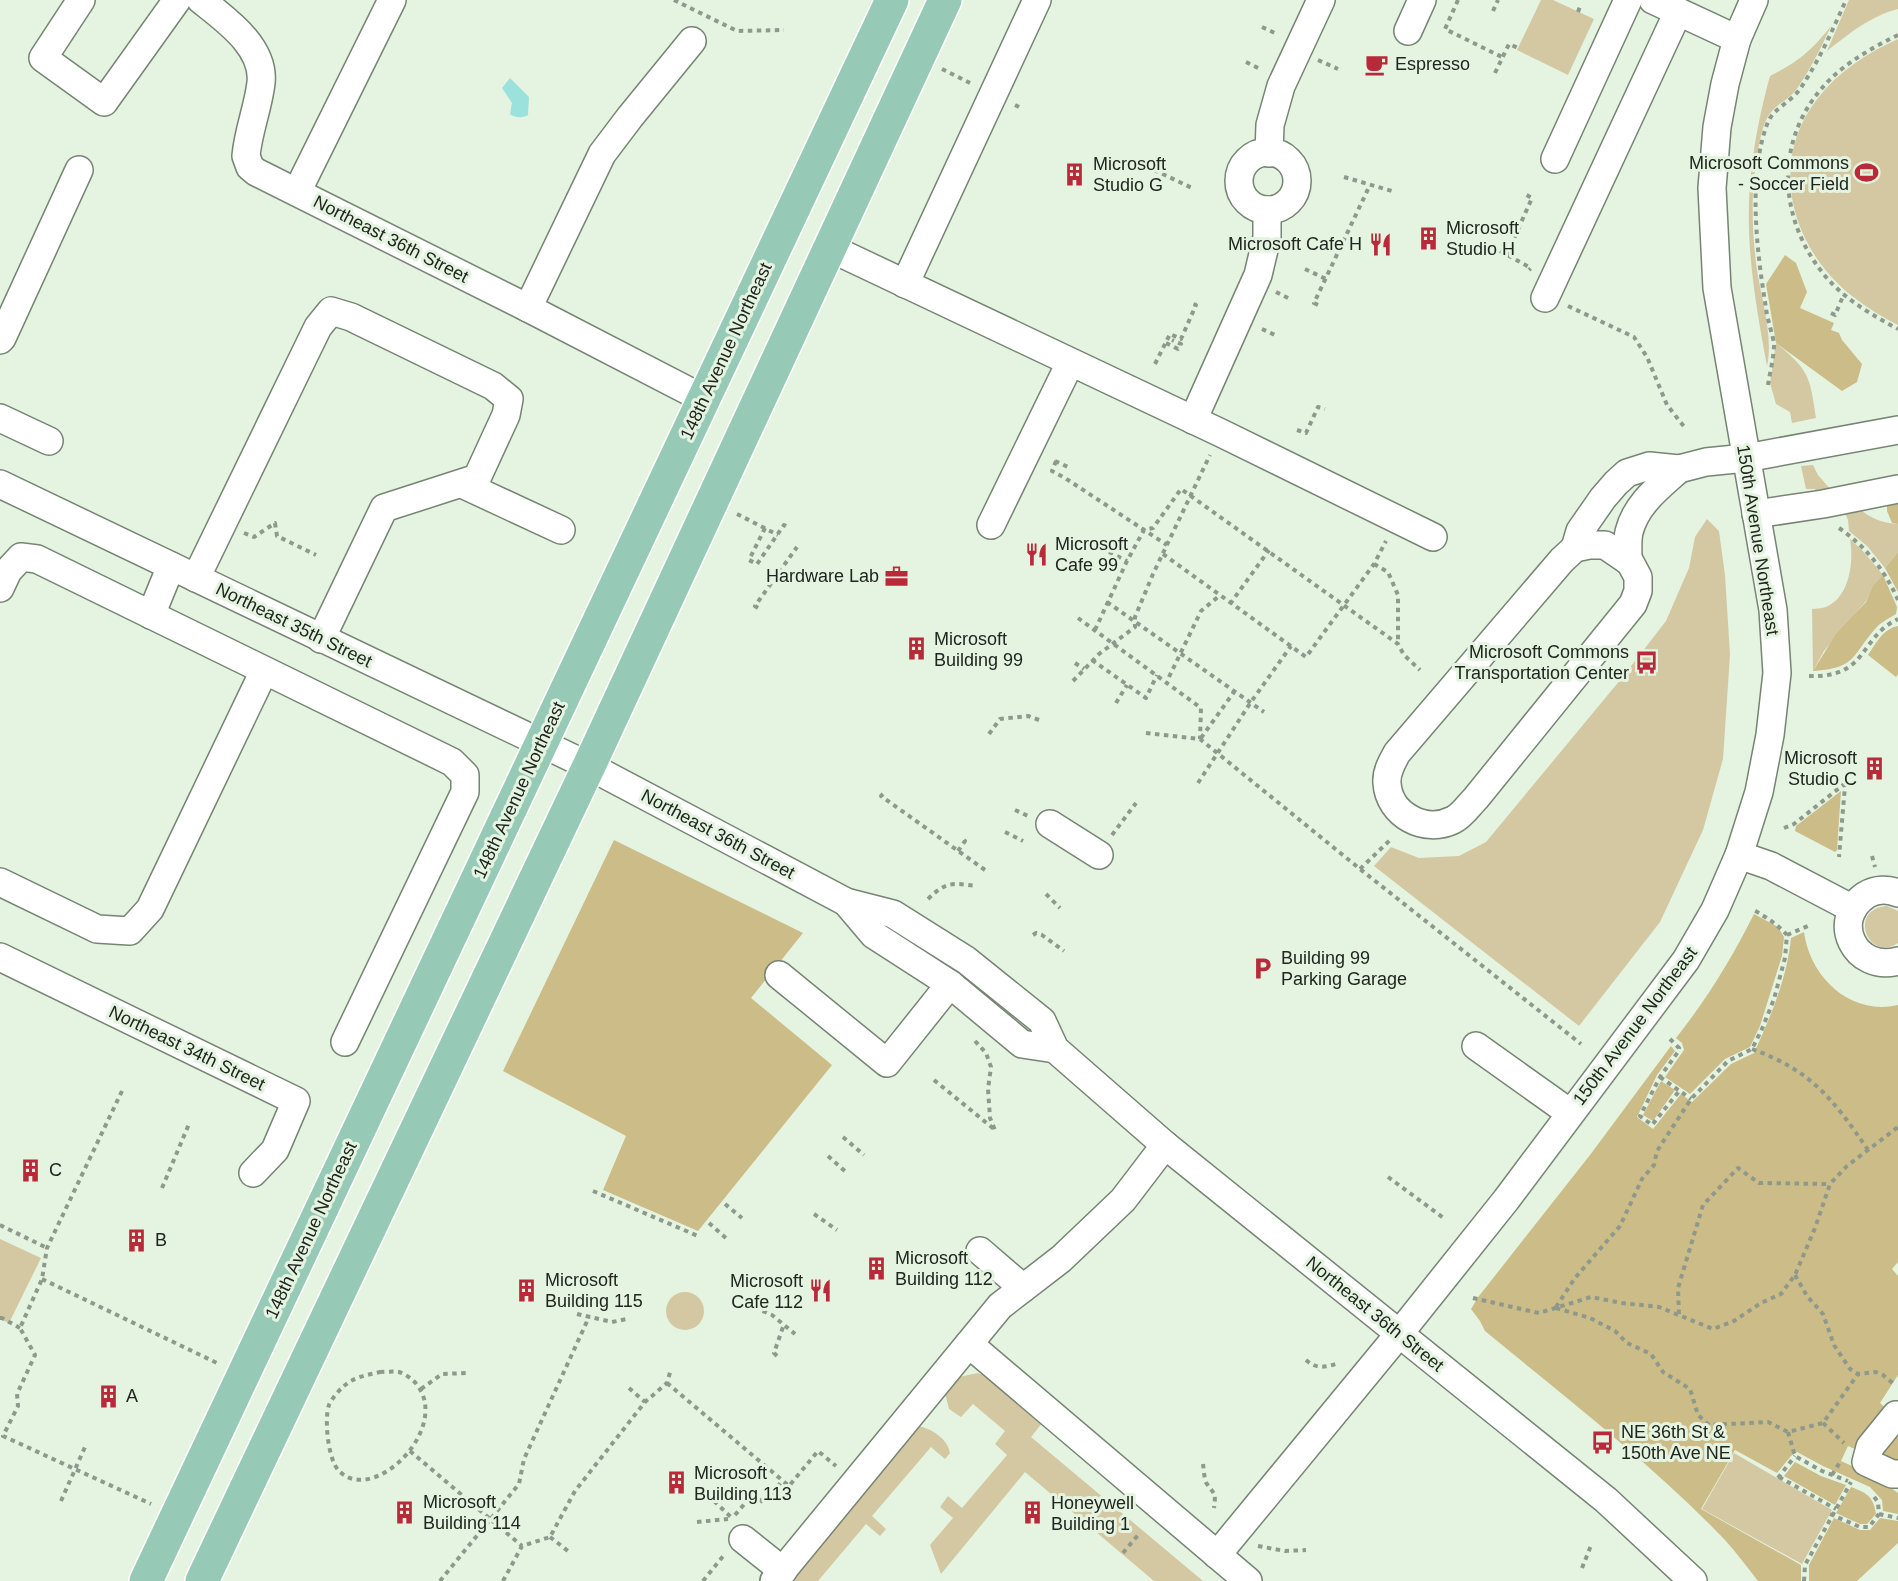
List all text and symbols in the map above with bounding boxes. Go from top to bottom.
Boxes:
cafe icon: Espresso [1364,51,1390,77]
place label: Espresso [1395,54,1470,74]
place label: Microsoft Commons - Soccer Field [1689,153,1849,194]
place label: Microsoft Studio G [1093,154,1166,195]
sports icon: Microsoft Commons - Soccer Field [1854,160,1880,186]
building icon: Microsoft Studio G [1062,161,1088,187]
street label: Northeast 36th Street [310,191,472,287]
place label: Microsoft Studio H [1446,218,1519,259]
building icon: Microsoft Studio H [1415,225,1441,251]
restaurant icon: Microsoft Cafe H [1367,231,1393,257]
place label: Microsoft Cafe H [1228,234,1362,254]
street label: 148th Avenue Northeast [676,259,776,443]
street label: 150th Avenue Northeast [1733,443,1783,637]
place label: Microsoft Cafe 99 [1055,534,1128,575]
restaurant icon: Microsoft Cafe 99 [1024,541,1050,567]
office icon: Hardware Lab [884,563,910,589]
place label: Hardware Lab [766,566,879,586]
street label: Northeast 35th Street [213,579,375,671]
place label: Microsoft Building 99 [934,629,1023,670]
building icon: Microsoft Building 99 [903,636,929,662]
place label: Microsoft Commons Transportation Center [1455,642,1629,683]
bus stop icon: Microsoft Commons Transportation Center [1634,649,1660,675]
street label: 148th Avenue Northeast [469,698,569,882]
place label: Microsoft Studio C [1784,748,1857,789]
building icon: Microsoft Studio C [1862,755,1888,781]
street label: Northeast 36th Street [638,785,798,883]
street label: 150th Avenue Northeast [1569,943,1701,1109]
place label: Building 99 Parking Garage [1281,948,1407,989]
parking icon: Building 99 Parking Garage [1250,955,1276,981]
street label: Northeast 34th Street [106,1002,268,1094]
street label: 148th Avenue Northeast [261,1138,361,1322]
building icon: C [18,1157,44,1183]
place label: C [49,1160,62,1180]
building icon: B [124,1227,150,1253]
place label: B [155,1230,167,1250]
place label: Microsoft Building 112 [895,1248,993,1289]
street label: Northeast 36th Street [1302,1252,1448,1376]
building icon: Microsoft Building 112 [864,1255,890,1281]
place label: Microsoft Building 115 [545,1270,643,1311]
place label: Microsoft Cafe 112 [730,1271,803,1312]
building icon: Microsoft Building 115 [514,1277,540,1303]
restaurant icon: Microsoft Cafe 112 [808,1278,834,1304]
building icon: A [95,1383,121,1409]
place label: A [126,1386,138,1406]
place label: NE 36th St & 150th Ave NE [1621,1422,1731,1463]
bus stop icon: NE 36th St & 150th Ave NE [1590,1429,1616,1455]
place label: Microsoft Building 113 [694,1463,792,1504]
building icon: Microsoft Building 113 [663,1470,689,1496]
place label: Microsoft Building 114 [423,1492,521,1533]
place label: Honeywell Building 1 [1051,1493,1134,1534]
building icon: Microsoft Building 114 [392,1499,418,1525]
building icon: Honeywell Building 1 [1020,1500,1046,1526]

